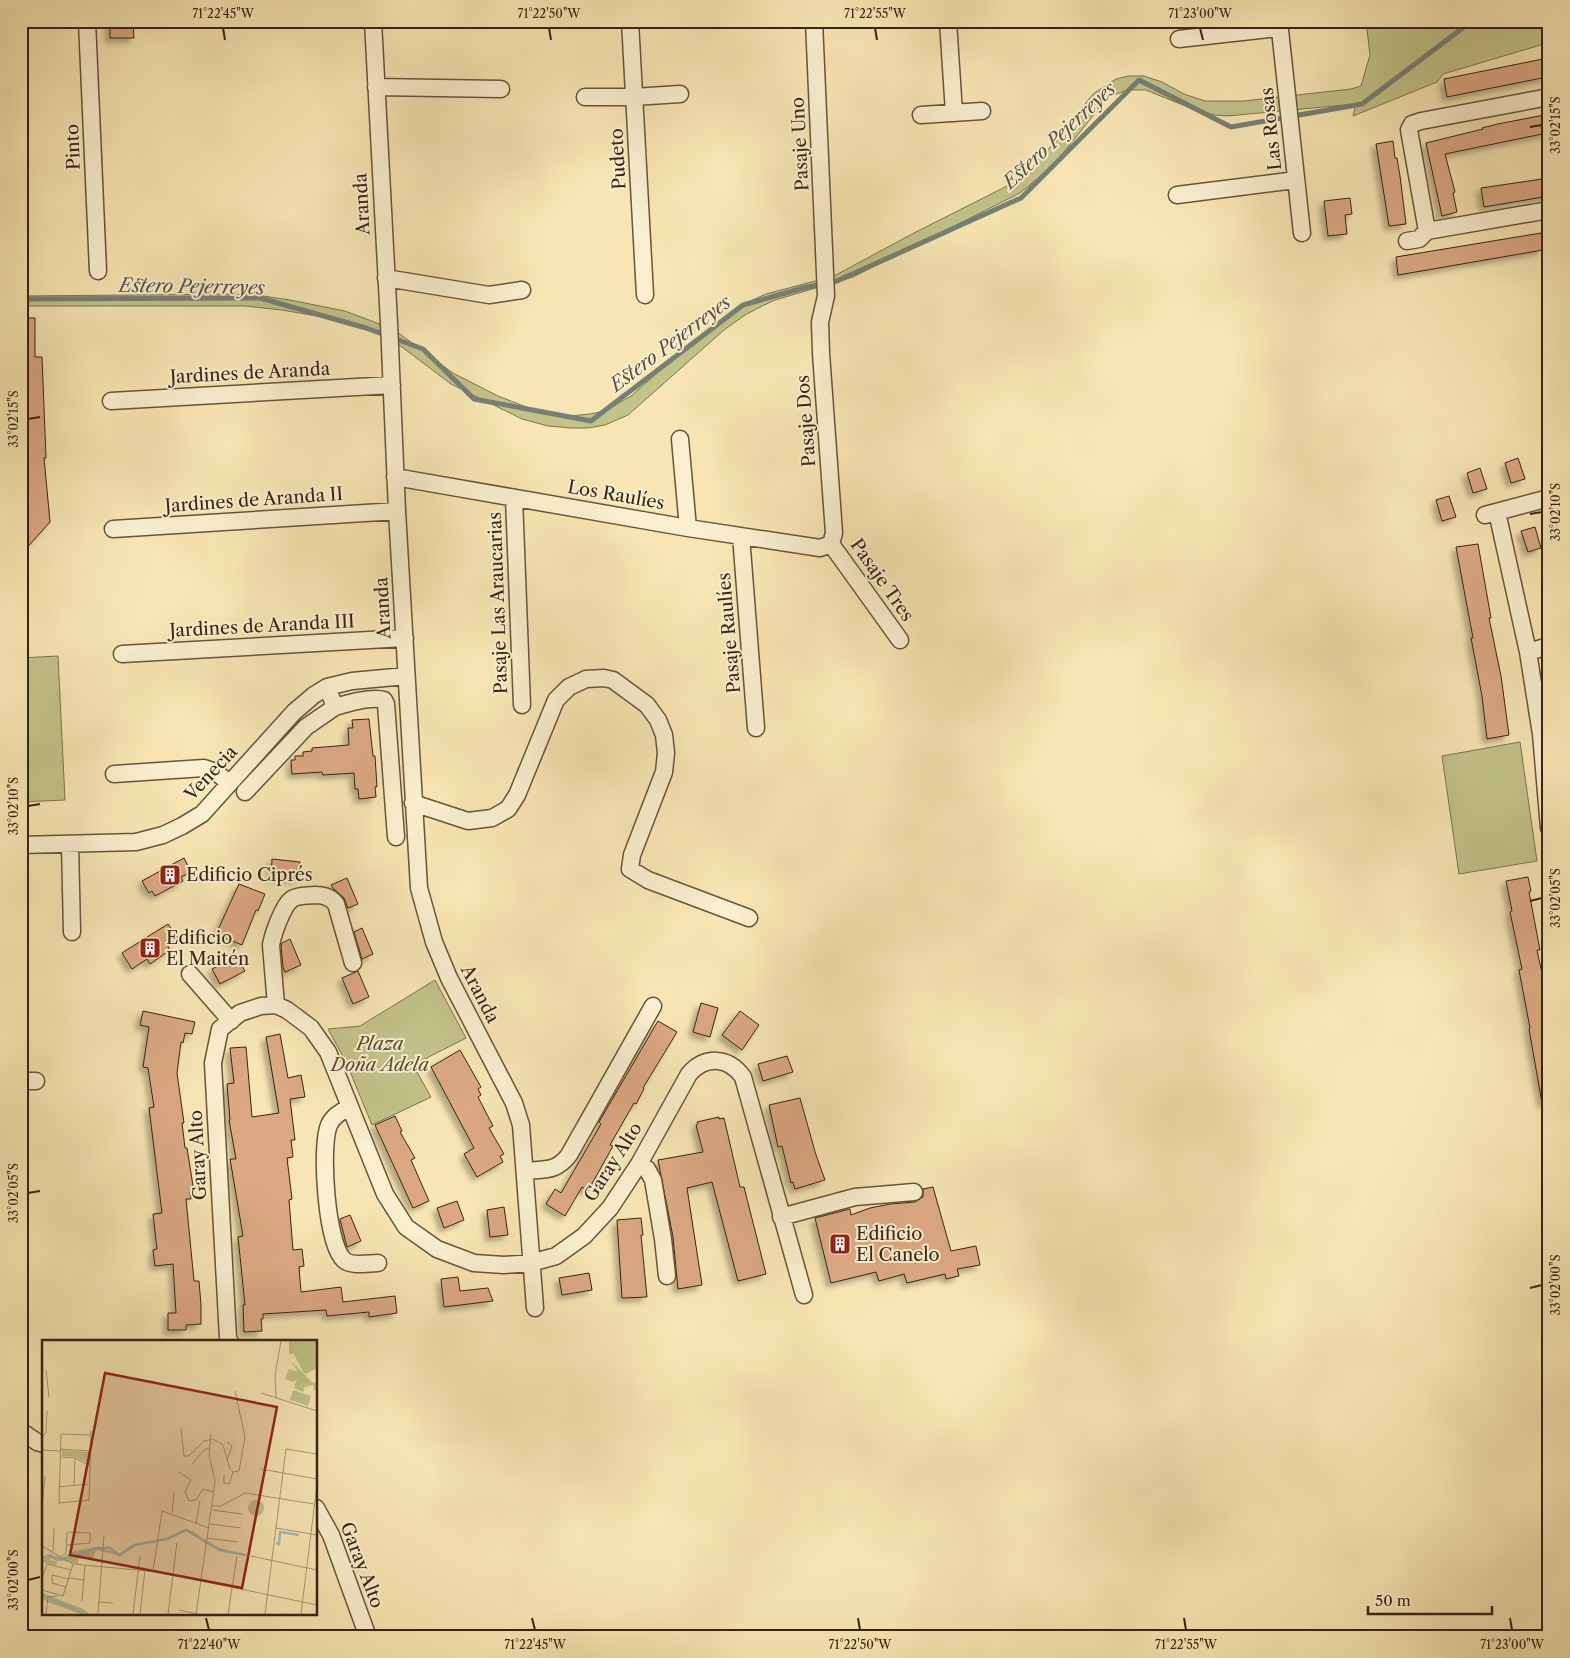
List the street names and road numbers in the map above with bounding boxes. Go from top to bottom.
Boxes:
street label: Las Rosas [1256,86,1286,172]
street label: Pasaje Uno [787,96,813,192]
street label: Pinto [61,124,85,170]
street label: Pudeto [605,128,631,190]
street label: Aranda [349,172,375,237]
street label: Jardines de Aranda [166,358,331,388]
street label: Pasaje Dos [792,374,820,468]
street label: Los Raulíes [566,476,666,514]
street label: Jardines de Aranda II [161,483,344,517]
street label: Pasaje Las Araucarias [484,511,512,695]
street label: Pasaje Tres [846,535,918,625]
street label: Pasaje Raulíes [713,572,745,694]
street label: Aranda [370,576,396,641]
street label: Jardines de Aranda III [166,610,355,642]
street label: Venecia [179,741,242,806]
street label: Aranda [456,960,504,1027]
street label: Garay Alto [185,1109,211,1201]
street label: Garay Alto [579,1118,647,1206]
street label: Garay Alto [336,1519,388,1611]

